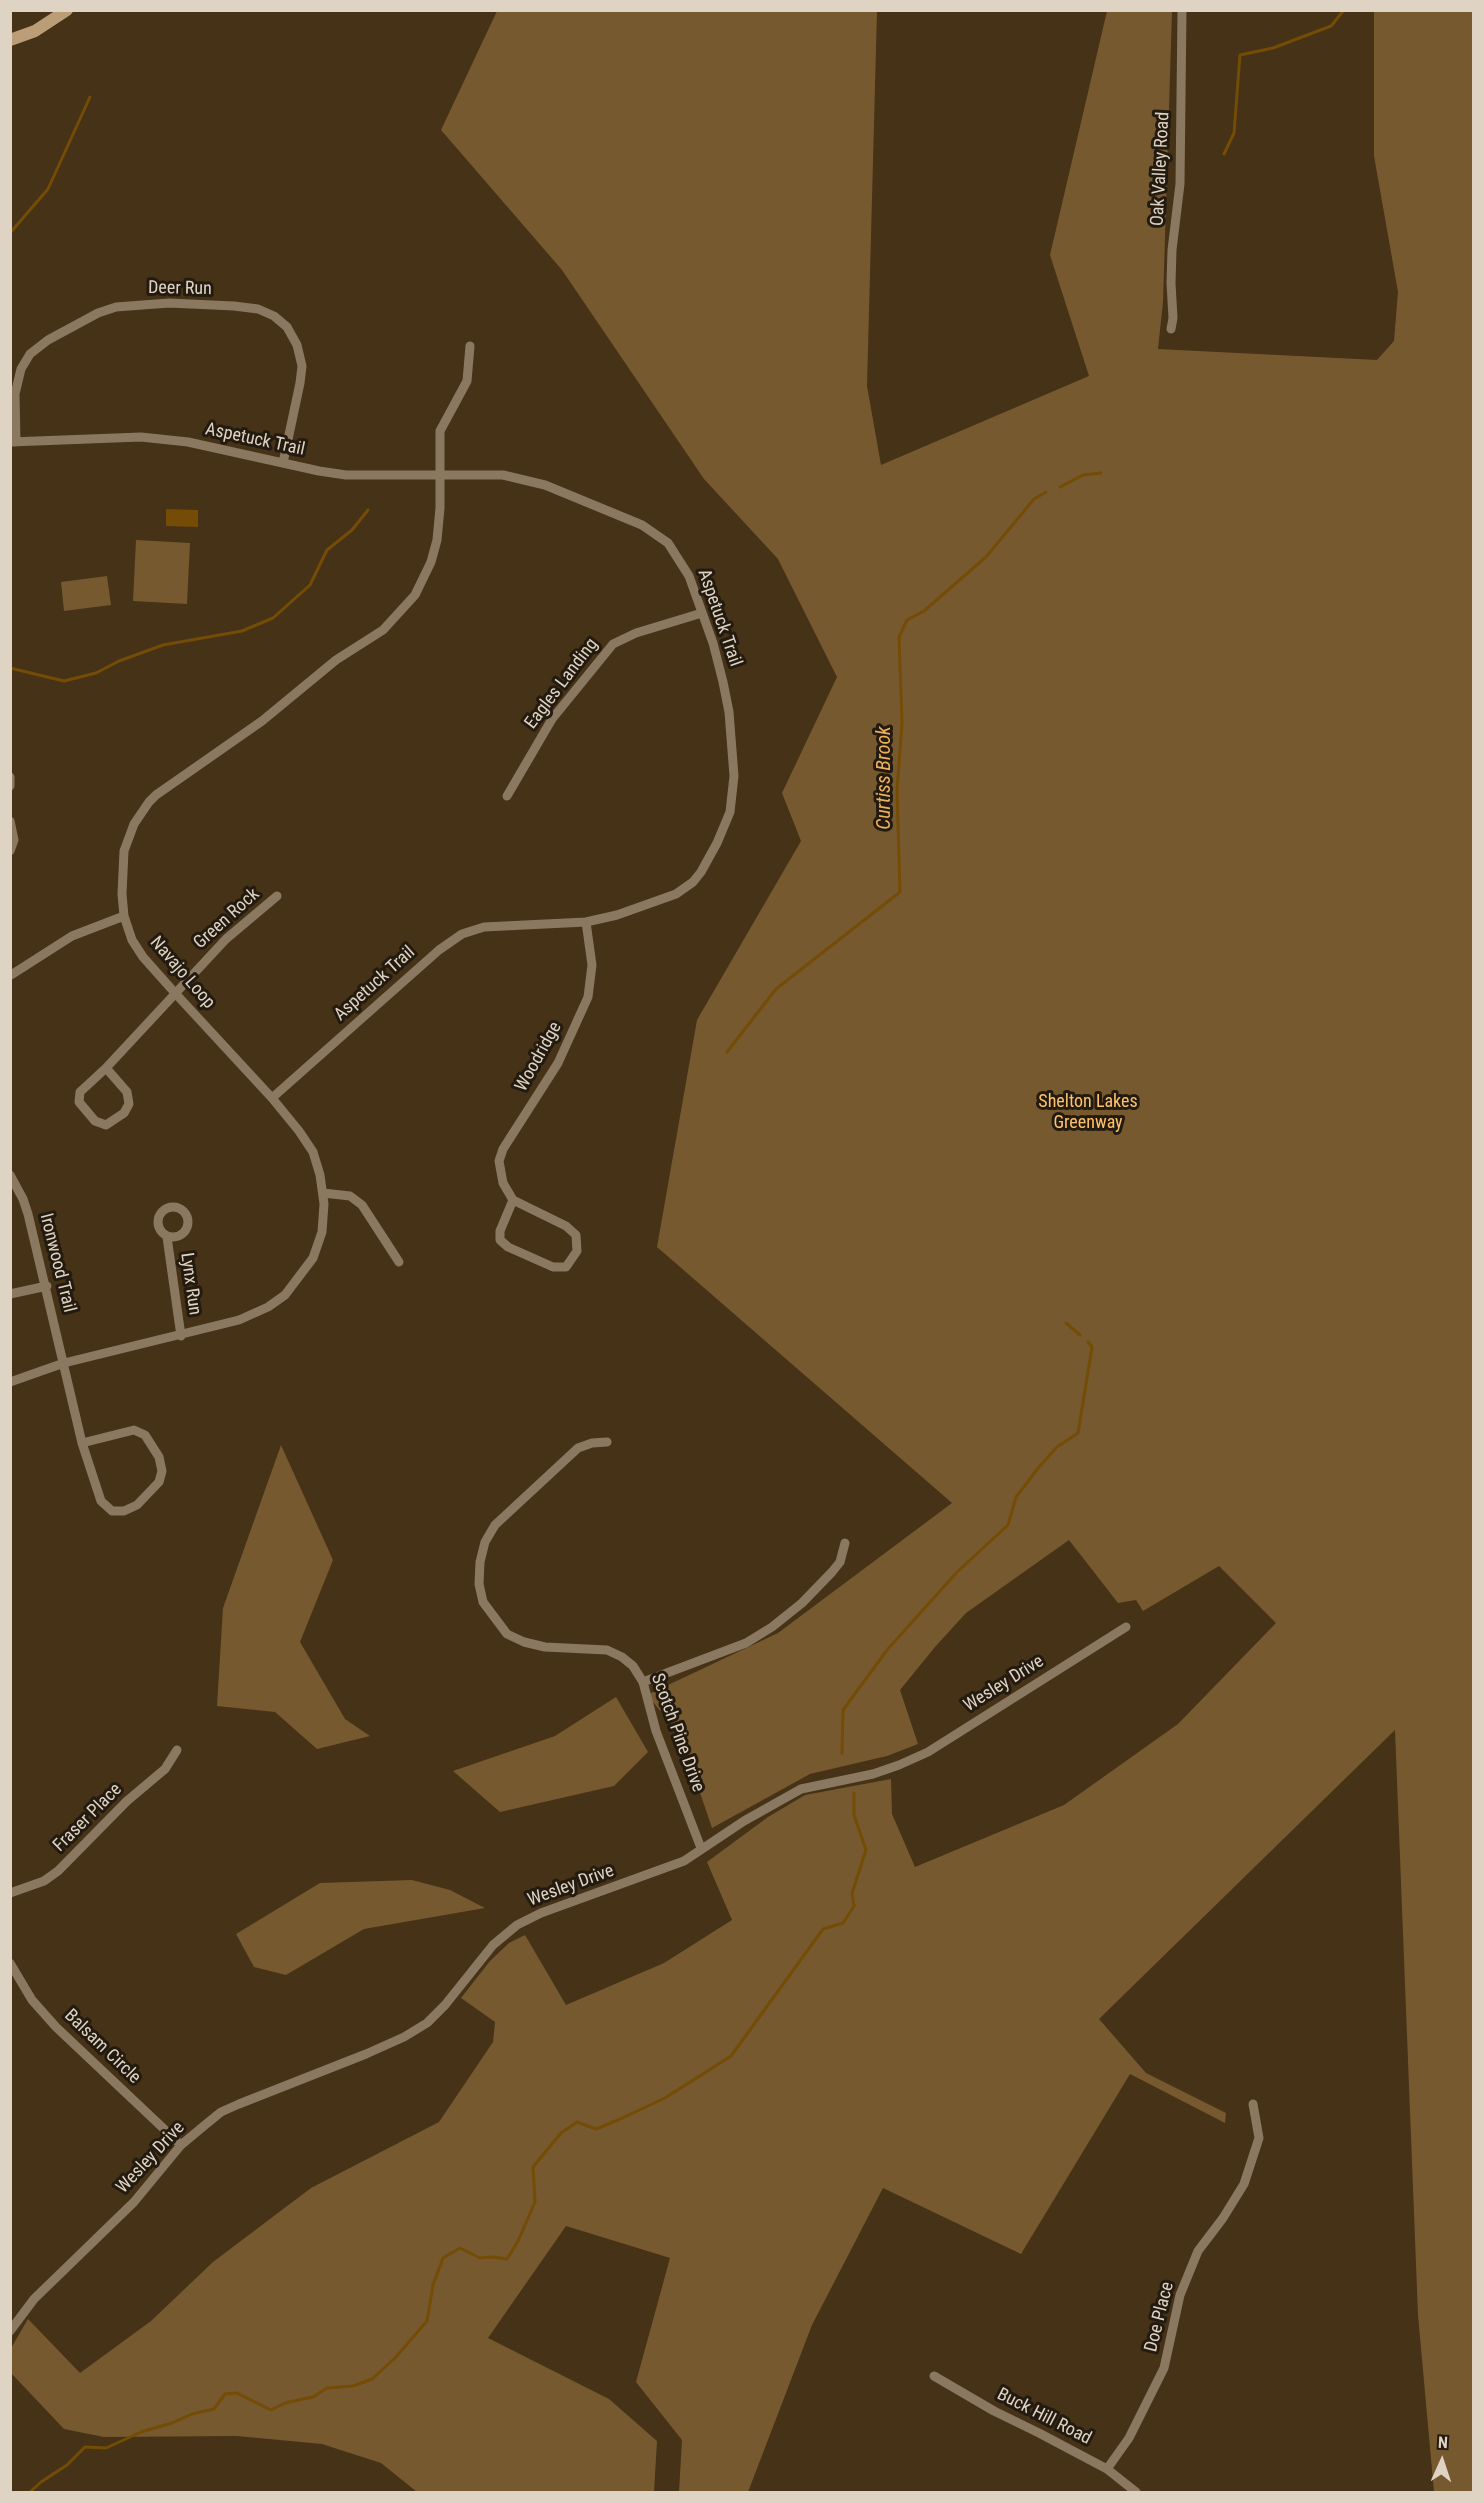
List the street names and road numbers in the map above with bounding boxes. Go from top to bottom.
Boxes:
street label: Oak Valley Road [1147,111,1175,227]
street label: Deer Run [148,278,212,300]
street label: Aspetuck Trail [203,419,307,461]
street label: Aspetuck Trail [692,567,746,669]
street label: Eagles Landing [521,634,603,734]
street label: Green Rock [190,884,264,954]
street label: Navajo Loop [145,933,219,1013]
street label: Aspetuck Trail [330,942,420,1026]
street label: Woodridge [511,1018,567,1096]
street label: Ironwood Trail [34,1211,80,1315]
street label: Lynx Run [175,1251,205,1317]
street label: Wesley Drive [960,1651,1048,1717]
street label: Scotch Pine Drive [646,1671,708,1795]
street label: Fraser Place [49,1779,127,1857]
street label: Wesley Drive [525,1860,617,1912]
street label: Balsam Circle [59,2005,145,2089]
street label: Wesley Drive [112,2118,190,2198]
street label: Doe Place [1141,2280,1179,2354]
street label: Buck Hill Road [993,2384,1095,2450]

